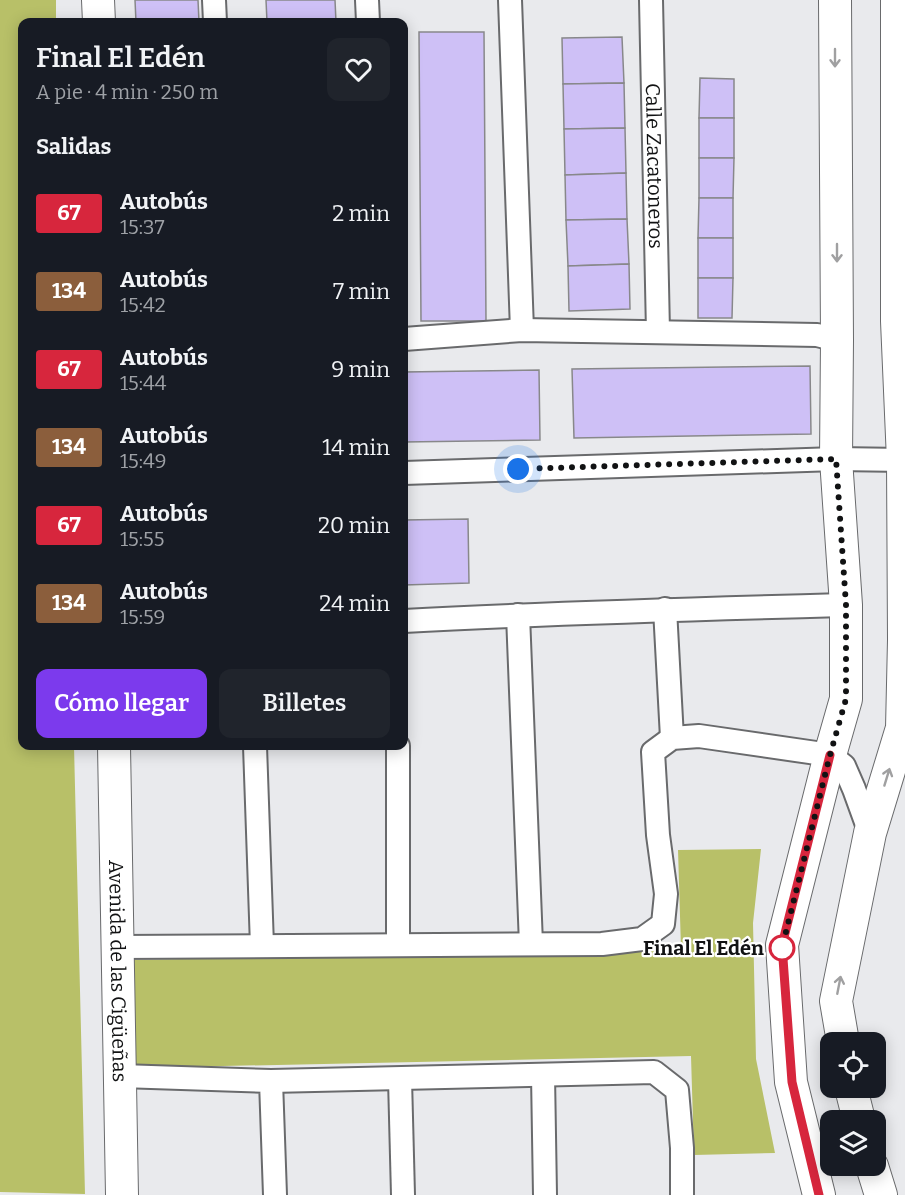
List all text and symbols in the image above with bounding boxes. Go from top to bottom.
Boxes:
button: heart [327,38,390,101]
text: Final El Edén [36,41,205,74]
one-way arrow [829,48,841,68]
text: A pie · 4 min · 250 m [36,80,218,104]
street label: Calle Zacatoneros [641,83,668,249]
text: Salidas [36,133,111,160]
text: Autobús [120,188,208,215]
text: 67 [57,200,81,226]
text: 2 min [332,200,390,227]
text: 15:37 [120,215,164,239]
one-way arrow [831,243,843,263]
text: Autobús [120,266,208,293]
text: 134 [52,278,86,304]
text: 7 min [333,278,390,305]
text: 15:42 [120,293,166,317]
text: Autobús [120,344,208,371]
text: 67 [57,356,81,382]
text: 9 min [331,356,390,383]
text: 15:44 [120,371,166,395]
text: Autobús [120,422,208,449]
text: 134 [52,434,86,460]
text: 14 min [322,434,390,461]
text: 15:49 [120,449,166,473]
your location [503,454,533,484]
text: Autobús [120,500,208,527]
text: 67 [57,512,81,538]
text: 20 min [318,512,390,539]
text: 15:55 [120,527,164,551]
text: Autobús [120,578,208,605]
text: 134 [52,590,86,616]
text: 24 min [319,590,390,617]
text: 15:59 [120,605,165,629]
button: Cómo llegar [36,669,207,738]
button: Billetes [219,669,390,738]
one-way arrow [882,768,893,787]
street label: Avenida de las Cigüeñas [104,860,132,1082]
marker: Final El Edén [769,935,795,961]
place label: Final El Edén [643,936,764,960]
one-way arrow [834,976,845,995]
map controls [820,1032,886,1176]
button: locate [820,1032,886,1098]
button: layers [820,1110,886,1176]

